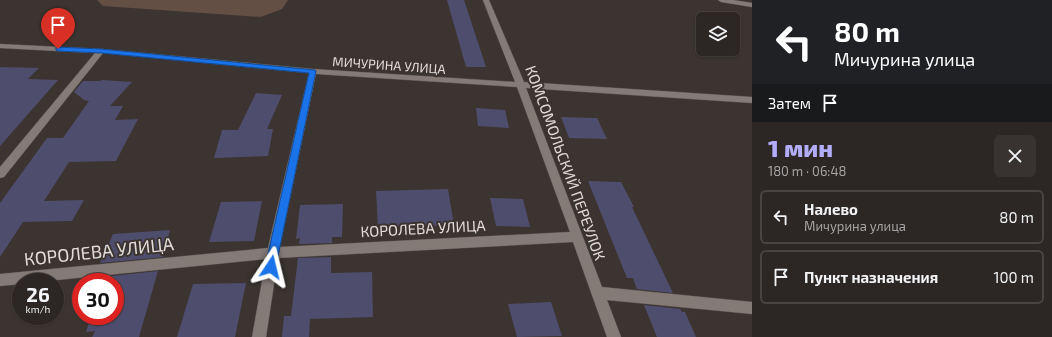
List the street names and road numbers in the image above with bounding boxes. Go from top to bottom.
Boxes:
street label: МИЧУРИНА УЛИЦА [332,53,446,77]
street label: КОМСОМОЛЬСКИЙ ПЕРЕУЛОК [522,63,610,263]
street label: КОРОЛЕВА УЛИЦА [360,216,487,240]
street label: КОРОЛЕВА УЛИЦА [23,232,176,270]

